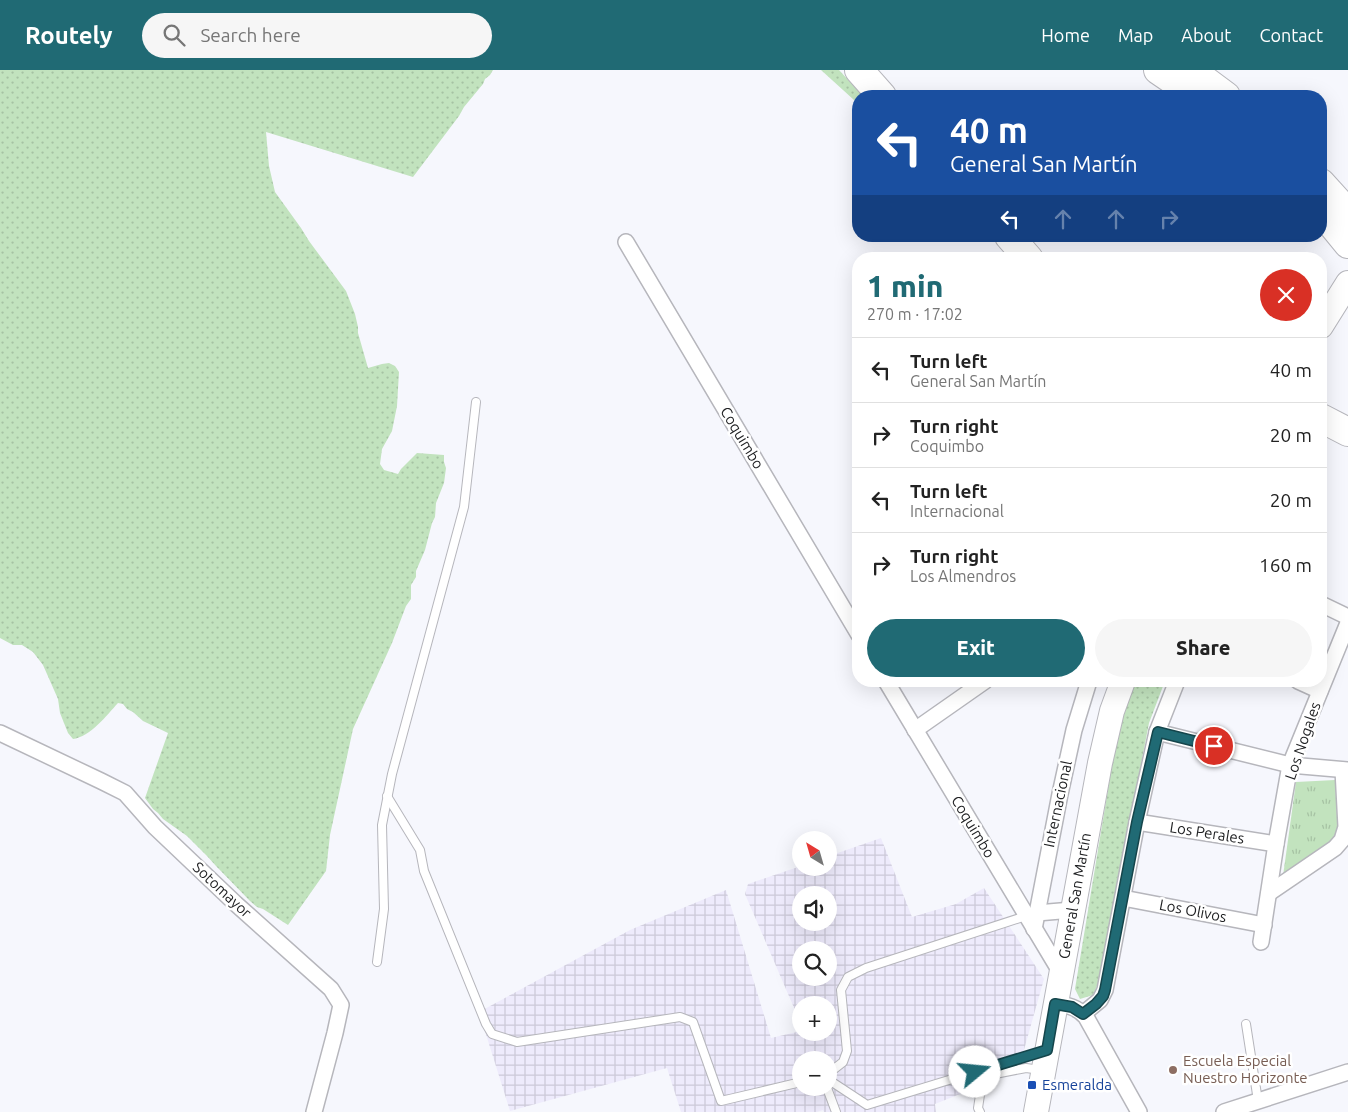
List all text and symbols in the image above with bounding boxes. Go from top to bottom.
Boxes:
search box [142,13,492,58]
icon: search [160,21,188,49]
text: Routely [25,22,112,49]
text: Search here [200,24,301,46]
text: Home [1041,25,1090,45]
text: Map [1118,25,1153,45]
text: About [1181,25,1231,45]
text: Contact [1259,25,1323,45]
icon: left [867,110,932,175]
text: 40 m [950,110,1028,150]
text: General San Martín [950,151,1138,176]
icon: left [996,205,1024,233]
icon: ahead [1049,205,1077,233]
icon: ahead [1102,205,1130,233]
icon: right [1155,205,1183,233]
text: 1 min [867,269,943,303]
button: close [1260,269,1312,321]
text: 270 m · 17:02 [867,305,963,323]
text: Turn left [910,350,988,372]
icon: left [867,356,895,384]
text: 40 m [1270,359,1312,381]
text: General San Martín [910,372,1046,390]
street label: Coquimbo [717,404,768,472]
text: Turn right [910,415,998,437]
icon: right [867,421,895,449]
text: 20 m [1270,424,1312,446]
text: Coquimbo [910,437,984,455]
text: Turn left [910,480,988,502]
icon: left [867,486,895,514]
text: 20 m [1270,489,1312,511]
text: Internacional [910,502,1004,520]
text: Turn right [910,545,998,567]
icon: right [867,551,895,579]
text: 160 m [1259,554,1312,576]
text: Los Almendros [910,567,1016,585]
button: Exit [867,619,1085,677]
button: Share [1095,619,1312,677]
street label: Los Nogales [1281,700,1324,782]
pin [1193,725,1235,767]
icon: arrive [1200,732,1228,760]
street label: Internacional [1040,759,1075,849]
street label: Coquimbo [948,793,999,861]
street label: Los Perales [1169,818,1246,847]
north arrow [792,831,838,876]
map controls [792,831,837,1096]
street label: General San Martín [1055,831,1094,960]
street label: Sotomayor [190,858,255,921]
button: sound [792,886,837,931]
street label: Los Olivos [1158,896,1228,925]
button: search [792,941,837,986]
button: + [792,996,837,1041]
position arrow [948,1045,1000,1097]
button: − [792,1051,837,1096]
place label: Escuela Especial Nuestro Horizonte [1183,1052,1308,1086]
marker: Escuela Especial Nuestro Horizonte [1167,1064,1179,1076]
place label: Esmeralda [1042,1076,1112,1093]
marker: Esmeralda [1026,1079,1038,1091]

